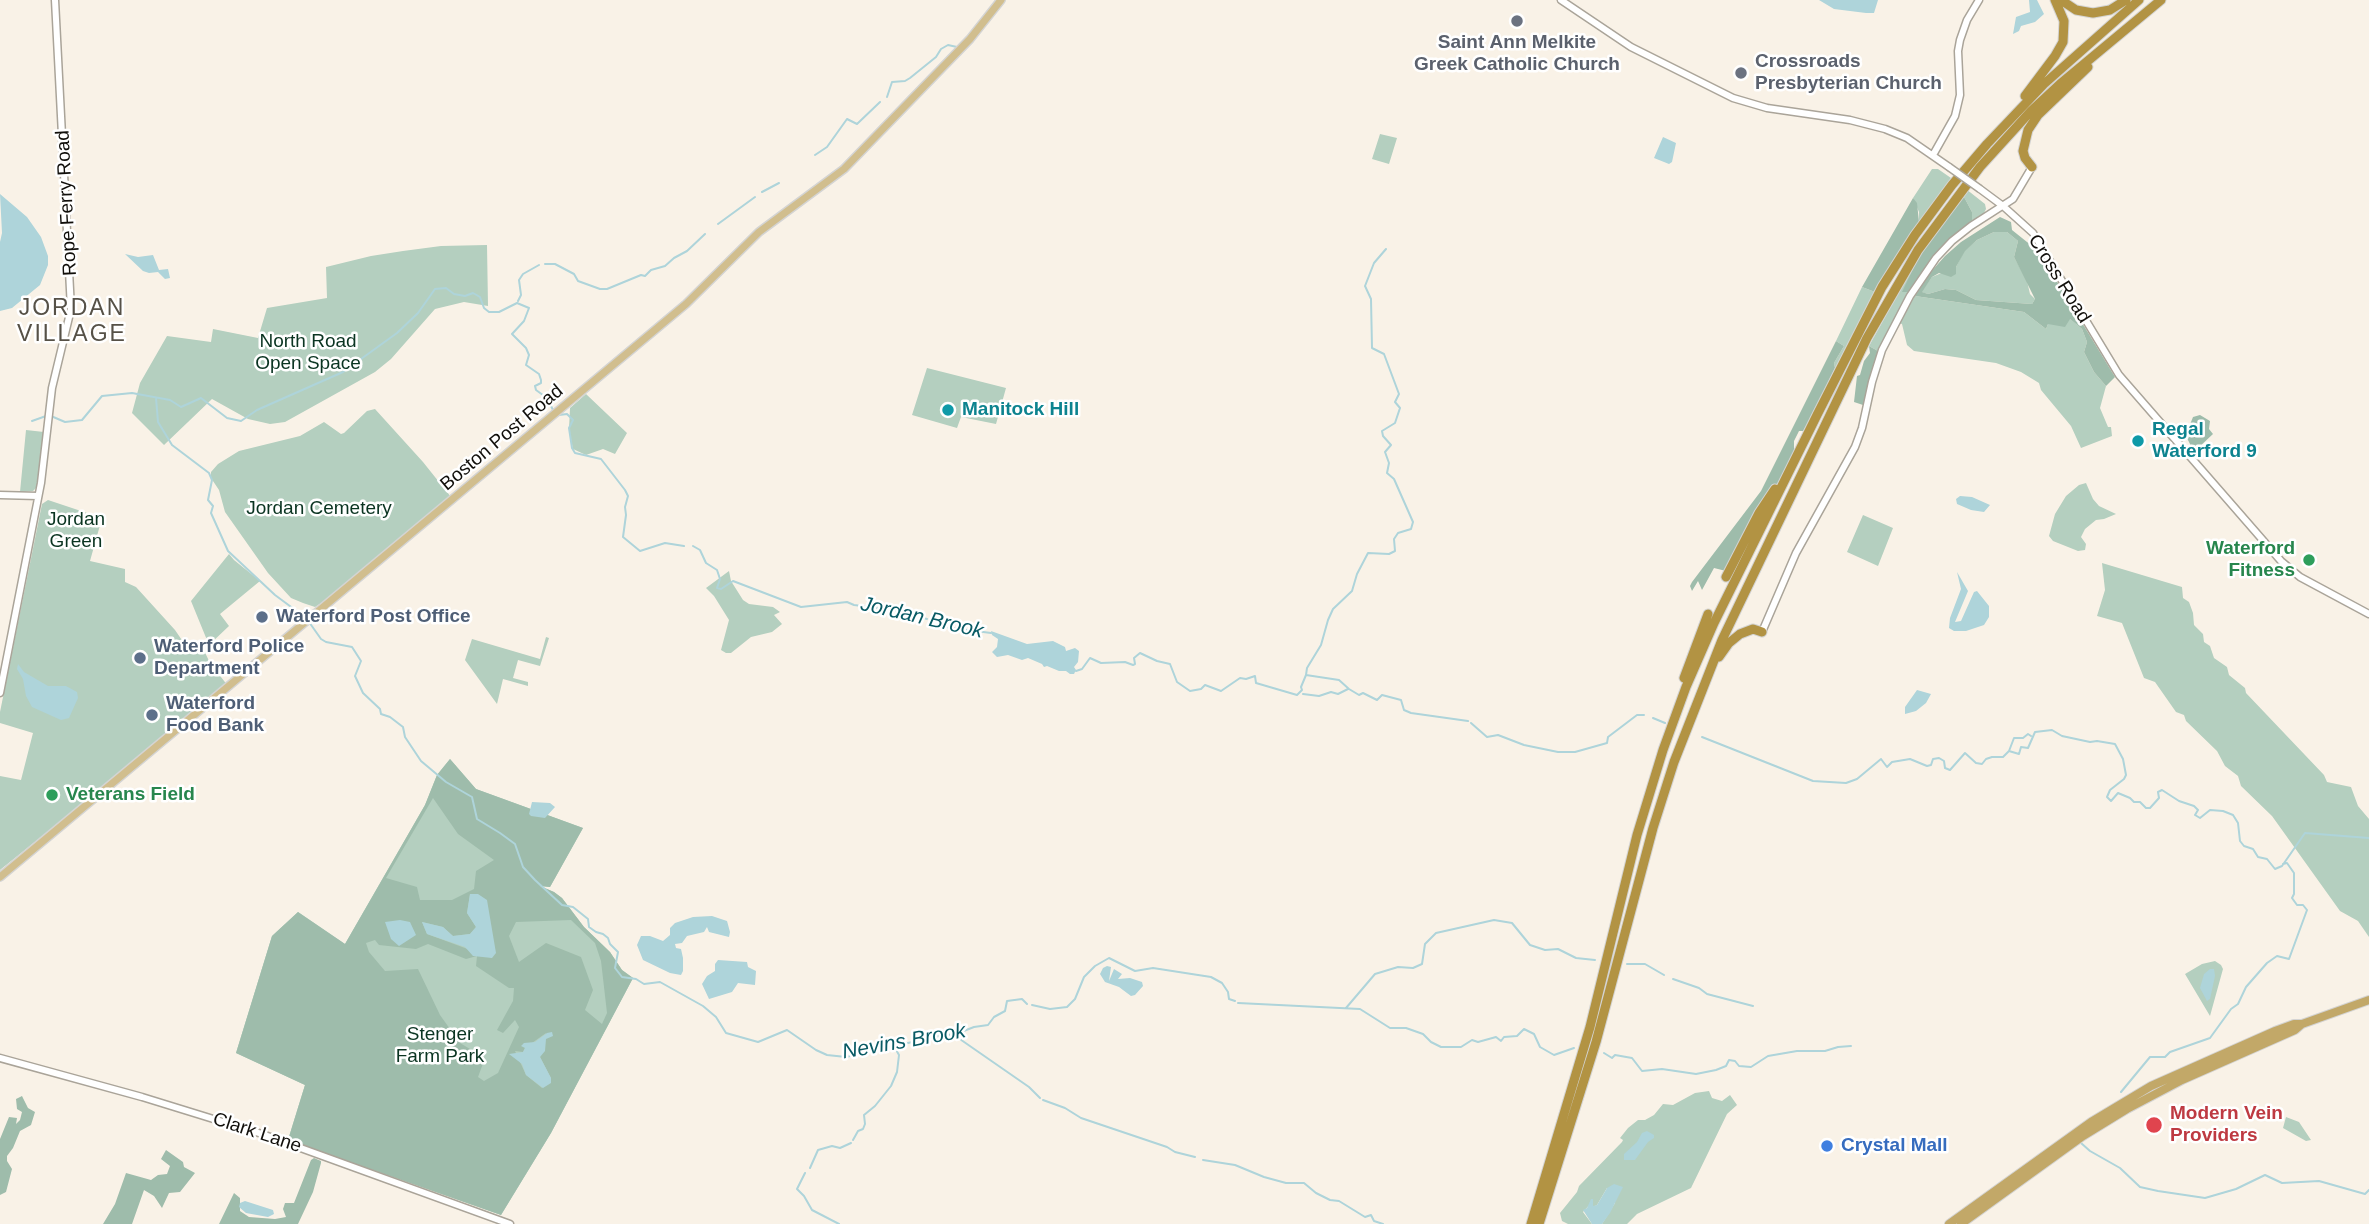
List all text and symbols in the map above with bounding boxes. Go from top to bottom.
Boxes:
marker: Saint Ann Melkite Greek Catholic Church [1509,13,1525,29]
place label: Saint Ann Melkite Greek Catholic Church [1414,32,1620,76]
place label: Crossroads Presbyterian Church [1755,51,1942,95]
marker: Crossroads Presbyterian Church [1733,65,1749,81]
street label: Rope Ferry Road [52,130,82,276]
street label: Cross Road [2023,230,2095,328]
district label: JORDAN VILLAGE [18,295,126,349]
park label: North Road Open Space [255,331,361,375]
street label: Boston Post Road [436,380,568,496]
place label: Manitock Hill [962,399,1079,421]
marker: Manitock Hill [940,402,956,418]
place label: Regal Waterford 9 [2152,419,2257,463]
marker: Regal Waterford 9 [2130,433,2146,449]
park label: Jordan Cemetery [246,498,392,520]
park label: Jordan Green [47,509,105,553]
place label: Waterford Fitness [2206,538,2295,582]
marker: Waterford Fitness [2301,552,2317,568]
water label: Jordan Brook [858,592,986,644]
place label: Waterford Post Office [276,606,471,628]
marker: Waterford Post Office [254,609,270,625]
place label: Waterford Police Department [154,636,304,680]
marker: Waterford Police Department [132,650,148,666]
place label: Waterford Food Bank [166,693,264,737]
marker: Waterford Food Bank [144,707,160,723]
place label: Veterans Field [66,784,195,806]
marker: Veterans Field [44,787,60,803]
water label: Nevins Brook [840,1019,968,1065]
park label: Stenger Farm Park [396,1024,484,1068]
place label: Modern Vein Providers [2170,1103,2283,1147]
street label: Clark Lane [210,1108,304,1158]
marker: Modern Vein Providers [2144,1115,2164,1135]
place label: Crystal Mall [1841,1135,1948,1157]
marker: Crystal Mall [1819,1138,1835,1154]

